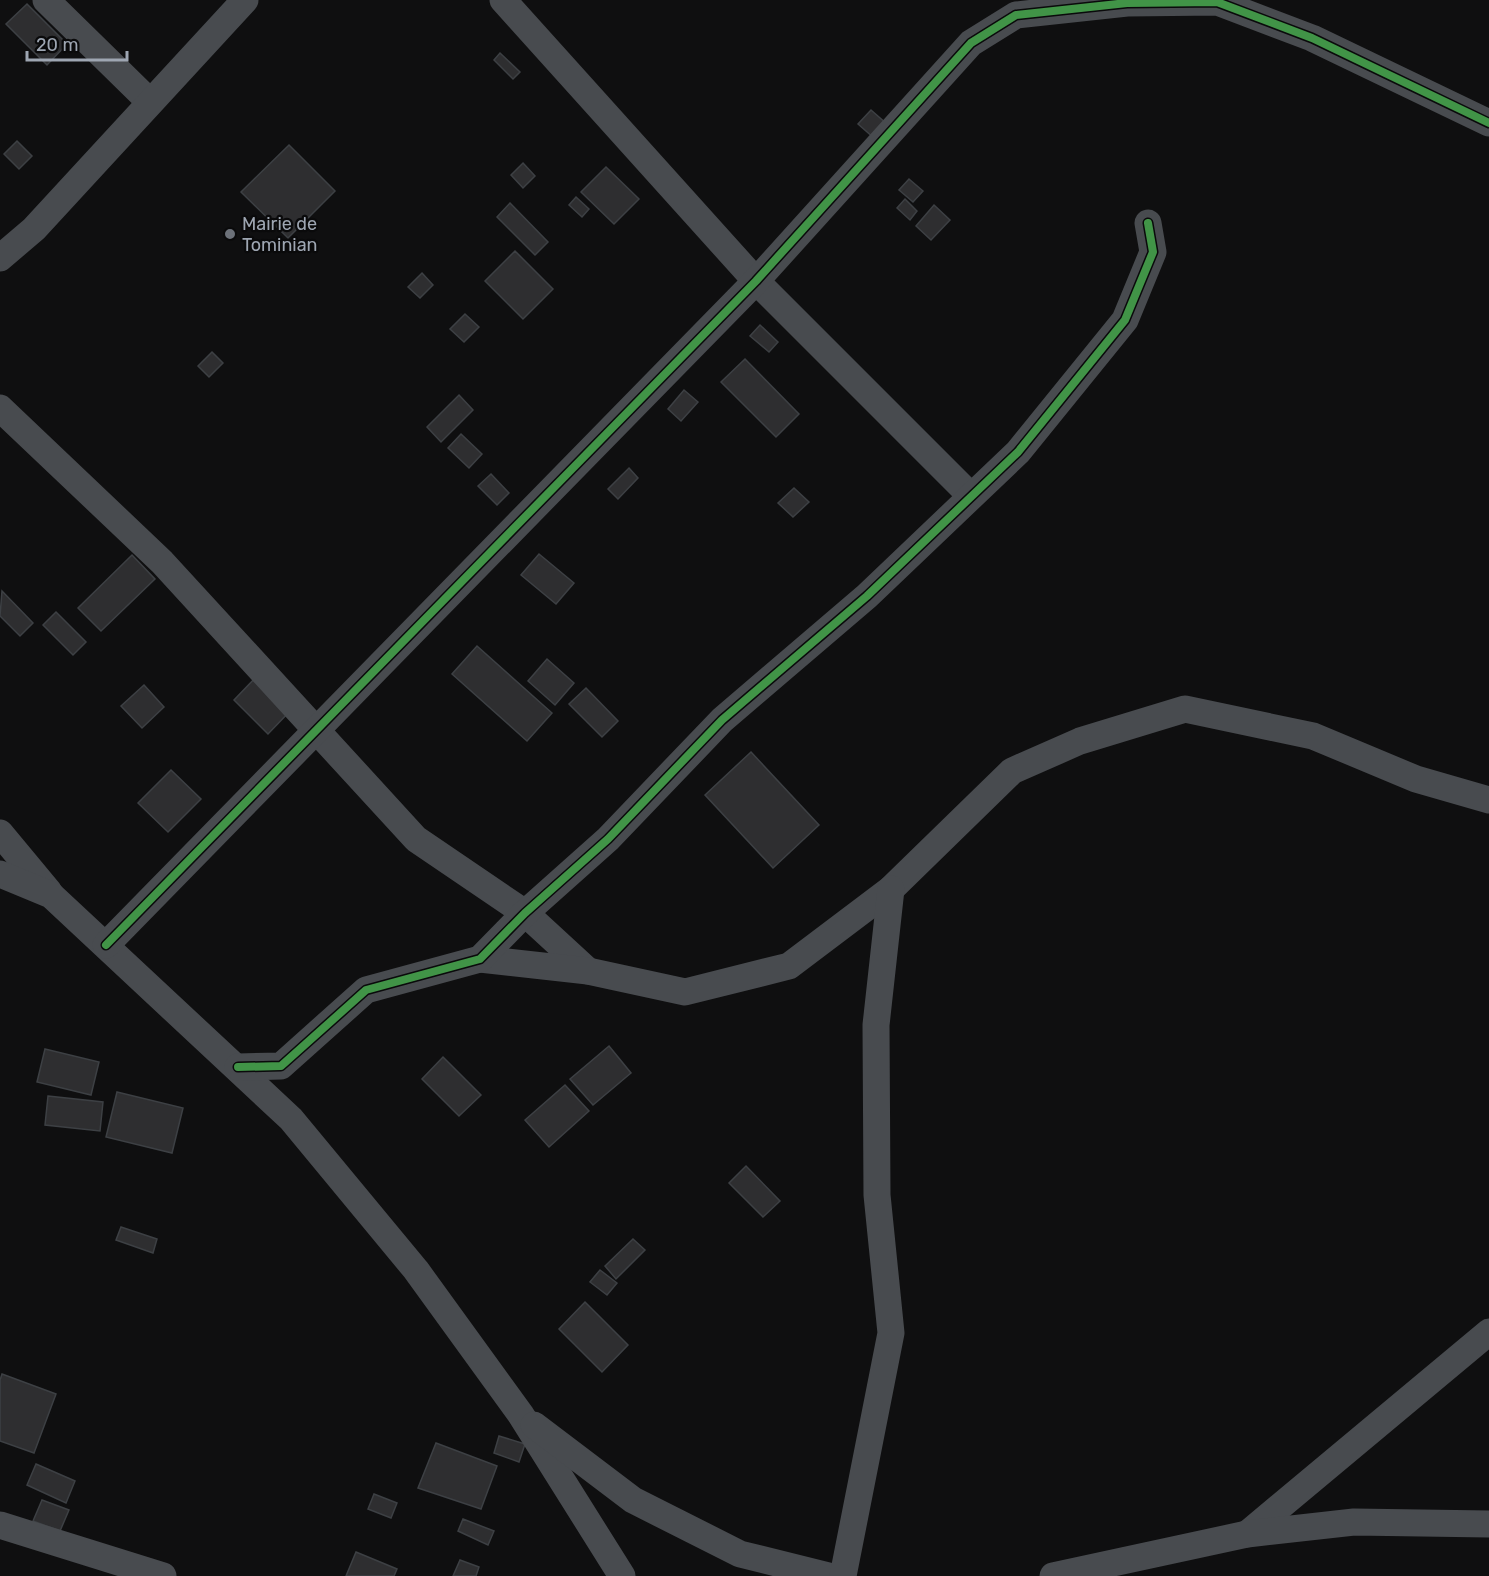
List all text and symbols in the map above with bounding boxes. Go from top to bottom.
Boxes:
scale bar [27,24,128,62]
text: 20 m [36,34,78,56]
place label: Mairie de Tominian [242,213,318,256]
marker: Mairie de Tominian [223,227,237,241]

